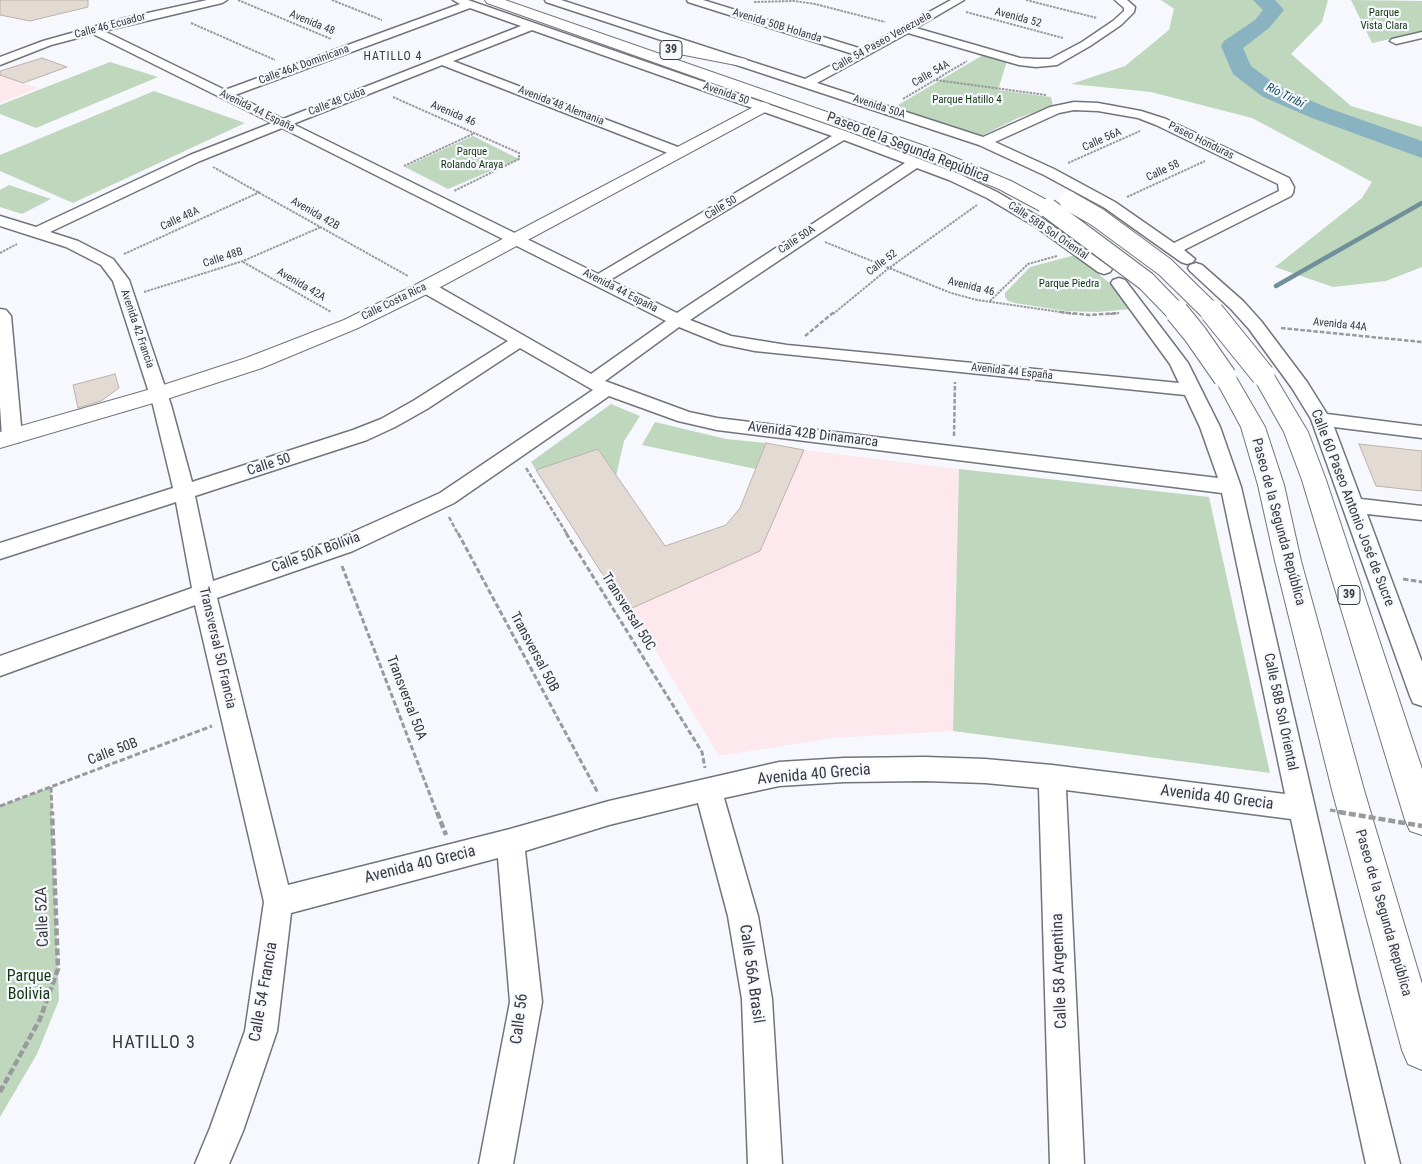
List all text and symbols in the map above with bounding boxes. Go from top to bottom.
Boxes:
street label: Avenida 52 [993,5,1043,31]
street label: Avenida 50B Holanda [731,6,823,46]
park label: Parque Vista Clara [1360,6,1408,32]
street label: Avenida 48 [287,8,337,38]
street label: Calle 54 Paseo Venezuela [830,9,934,75]
street label: Calle 46 Ecuador [73,10,147,42]
road number: 39 [660,40,682,60]
street label: Calle 46A Dominicana [257,42,351,88]
district label: HATILLO 4 [362,50,424,64]
street label: Calle 54A [910,58,952,90]
street label: Avenida 50 [701,80,751,108]
water label: Río Tiribí [1264,80,1306,112]
street label: Avenida 48 Alemania [516,84,606,128]
street label: Calle 48 Cuba [307,85,367,119]
street label: Avenida 44 España [217,87,297,135]
street label: Avenida 50A [851,92,907,122]
park label: Parque Hatillo 4 [932,93,1002,107]
street label: Avenida 46 [428,99,478,129]
street label: Paseo de la Segunda República [824,109,992,187]
street label: Paseo Honduras [1166,119,1236,163]
street label: Calle 56A [1080,126,1124,154]
park label: Parque Rolando Araya [441,145,503,171]
street label: Calle 58 [1144,158,1182,184]
street label: Calle 50 [703,193,739,223]
street label: Avenida 42B [288,195,342,233]
street label: Calle 58B Sol Oriental [1005,199,1091,263]
street label: Calle 48A [158,204,202,234]
street label: Calle 50A [776,223,818,257]
street label: Calle 48B [201,245,245,271]
street label: Calle 52 [864,247,900,279]
street label: Avenida 42A [274,266,328,304]
street label: Avenida 44 España [580,266,660,316]
street label: Avenida 46 [946,275,996,299]
park label: Parque Piedra [1039,277,1099,291]
street label: Calle Costa Rica [359,281,429,323]
street label: Avenida 42 Francia [117,288,157,370]
street label: Avenida 44A [1312,316,1368,334]
street label: Avenida 44 España [970,361,1054,383]
street label: Calle 60 Paseo Antonio José de Sucre [1307,407,1397,609]
street label: Avenida 42B Dinamarca [747,419,879,451]
street label: Paseo de la Segunda República [1248,436,1308,608]
street label: Calle 50 [245,450,293,480]
street label: Calle 50A Bolivia [269,529,363,577]
street label: Transversal 50C [597,570,659,654]
street label: Transversal 50 Francia [195,586,239,710]
road number: 39 [1338,586,1360,604]
street label: Transversal 50B [506,609,562,695]
street label: Calle 58B Sol Oriental [1259,652,1301,772]
street label: Transversal 50A [382,654,430,742]
street label: Calle 50B [86,735,140,769]
street label: Avenida 40 Grecia [757,760,871,790]
street label: Avenida 40 Grecia [1159,782,1275,814]
street label: Paseo de la Segunda República [1351,828,1415,998]
street label: Avenida 40 Grecia [363,842,477,888]
street label: Calle 52A [32,887,54,947]
street label: Calle 58 Argentina [1048,913,1072,1029]
street label: Calle 56A Brasil [735,923,767,1025]
street label: Calle 54 Francia [246,941,282,1043]
park label: Parque Bolivia [7,967,51,1005]
street label: Calle 56 [507,992,533,1046]
district label: HATILLO 3 [111,1032,197,1054]

